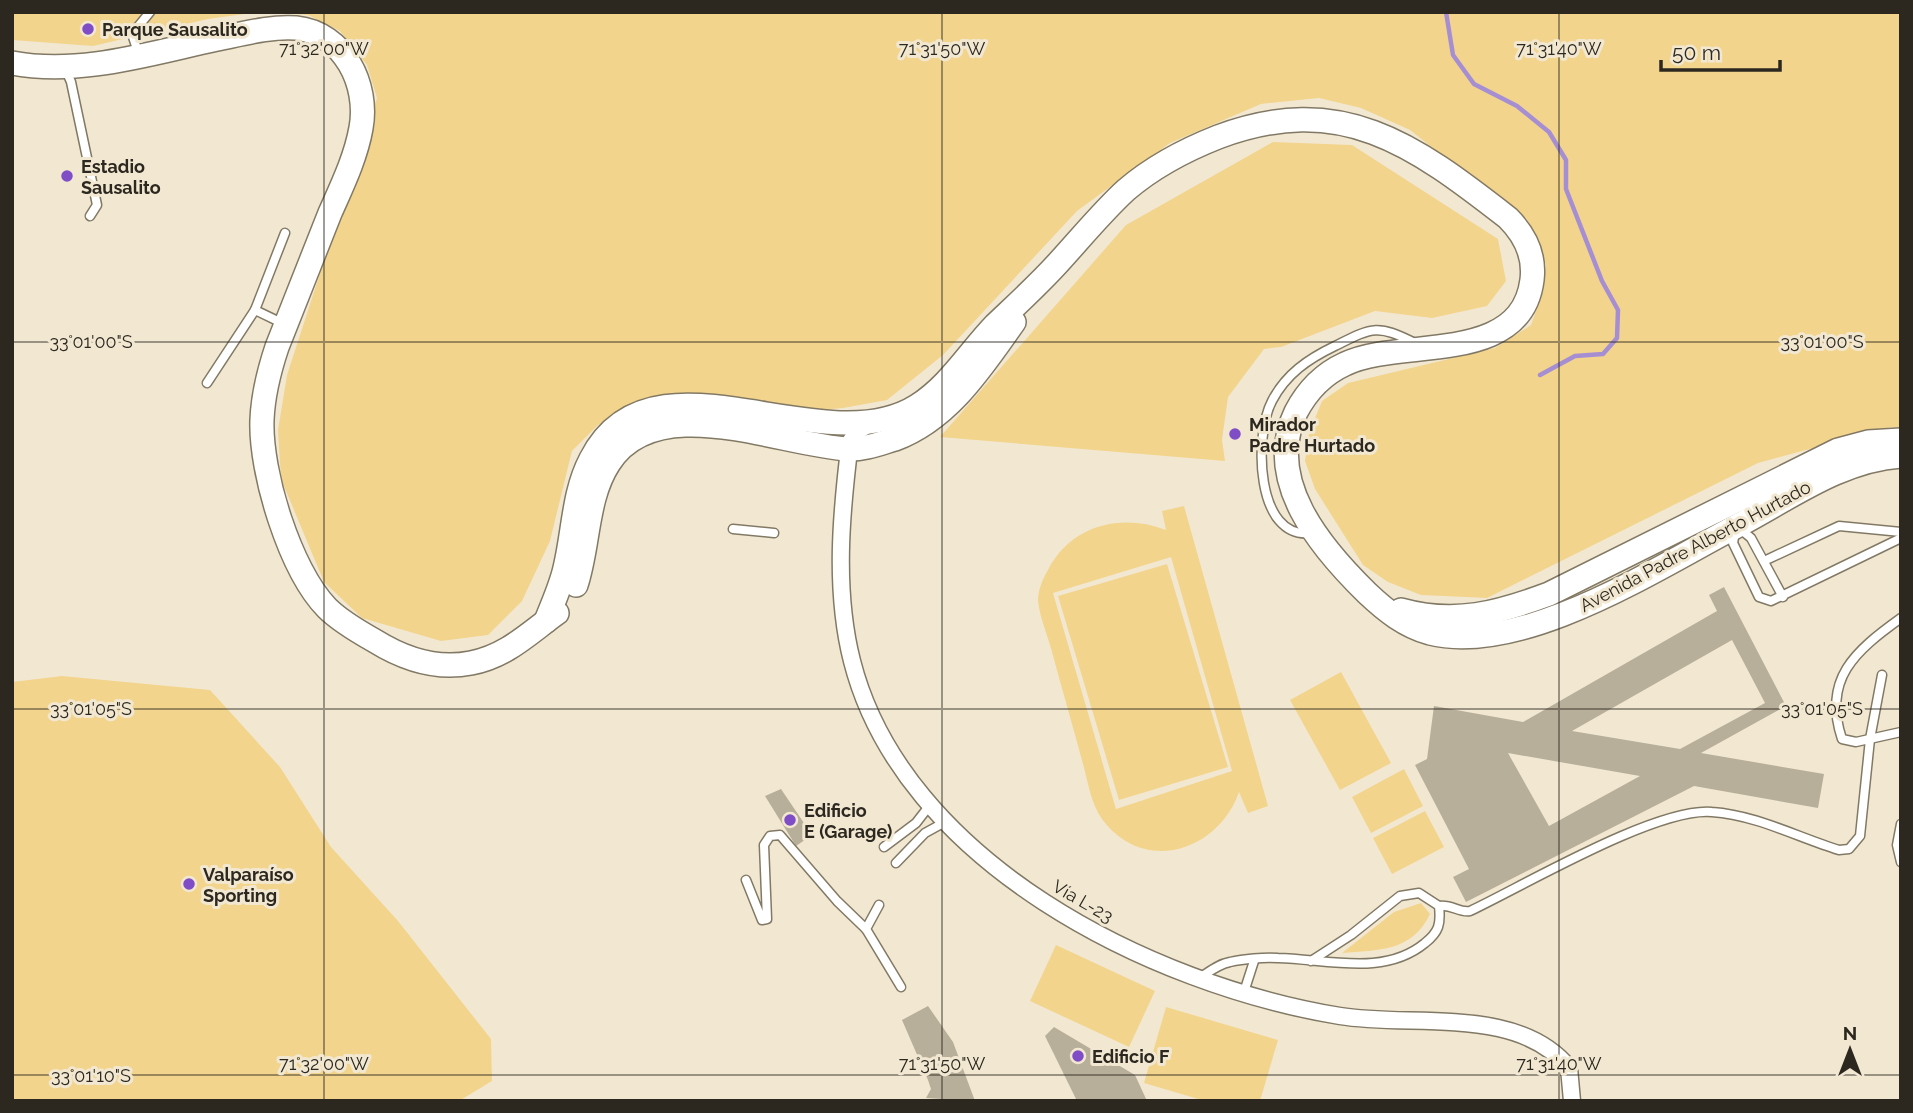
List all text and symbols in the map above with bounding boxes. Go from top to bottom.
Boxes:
place label: Parque Sausalito [102,19,248,40]
marker: Parque Sausalito [80,21,96,37]
scale bar [1661,28,1780,72]
text: 71°32'00"W [279,38,369,59]
text: 71°31'50"W [899,38,985,59]
text: 71°31'40"W [1516,38,1602,59]
text: 50 m [1672,40,1721,65]
place label: Estadio Sausalito [81,156,161,198]
marker: Estadio Sausalito [59,168,75,184]
text: 33°01'00"S [49,331,133,352]
text: 33°01'00"S [1780,331,1864,352]
place label: Mirador Padre Hurtado [1249,414,1375,456]
marker: Mirador Padre Hurtado [1227,426,1243,442]
street label: Avenida Padre Alberto Hurtado [1576,476,1814,616]
text: 33°01'05"S [50,698,132,719]
text: 33°01'05"S [1781,698,1863,719]
place label: Edificio E (Garage) [804,800,892,842]
marker: Edificio E (Garage) [782,812,798,828]
place label: Valparaíso Sporting [203,864,294,906]
street label: Vía L-23 [1049,875,1117,927]
marker: Valparaíso Sporting [181,876,197,892]
north arrow [1815,1015,1885,1085]
text: N [1843,1022,1857,1044]
place label: Edificio F [1092,1046,1169,1067]
marker: Edificio F [1070,1048,1086,1064]
text: 71°32'00"W [279,1053,369,1074]
text: 71°31'50"W [899,1053,985,1074]
text: 71°31'40"W [1516,1053,1602,1074]
text: 33°01'10"S [51,1065,131,1086]

